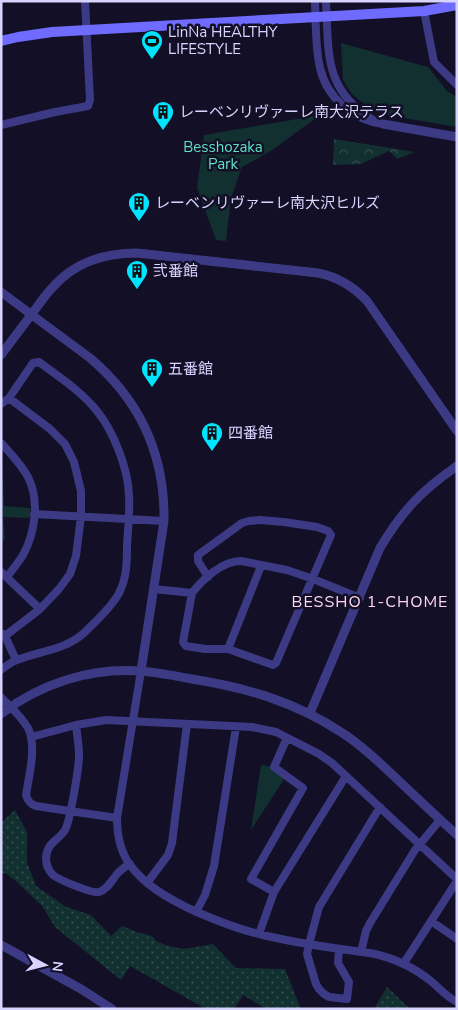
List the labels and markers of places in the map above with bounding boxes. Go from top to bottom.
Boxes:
place label: LinNa HEALTHY LIFESTYLE [168,22,279,59]
sports icon: LinNa HEALTHY LIFESTYLE [140,29,164,60]
building icon: レーベンリヴァーレ南大沢テラス [151,100,175,131]
place label: レーベンリヴァーレ南大沢テラス [179,102,404,122]
building icon: レーベンリヴァーレ南大沢ヒルズ [127,191,151,222]
place label: レーベンリヴァーレ南大沢ヒルズ [155,193,380,213]
building icon: 弐番館 [125,259,149,290]
place label: 弐番館 [153,261,198,281]
building icon: 五番館 [140,357,164,388]
place label: 五番館 [168,359,213,379]
building icon: 四番館 [200,421,224,452]
place label: 四番館 [228,423,273,443]

